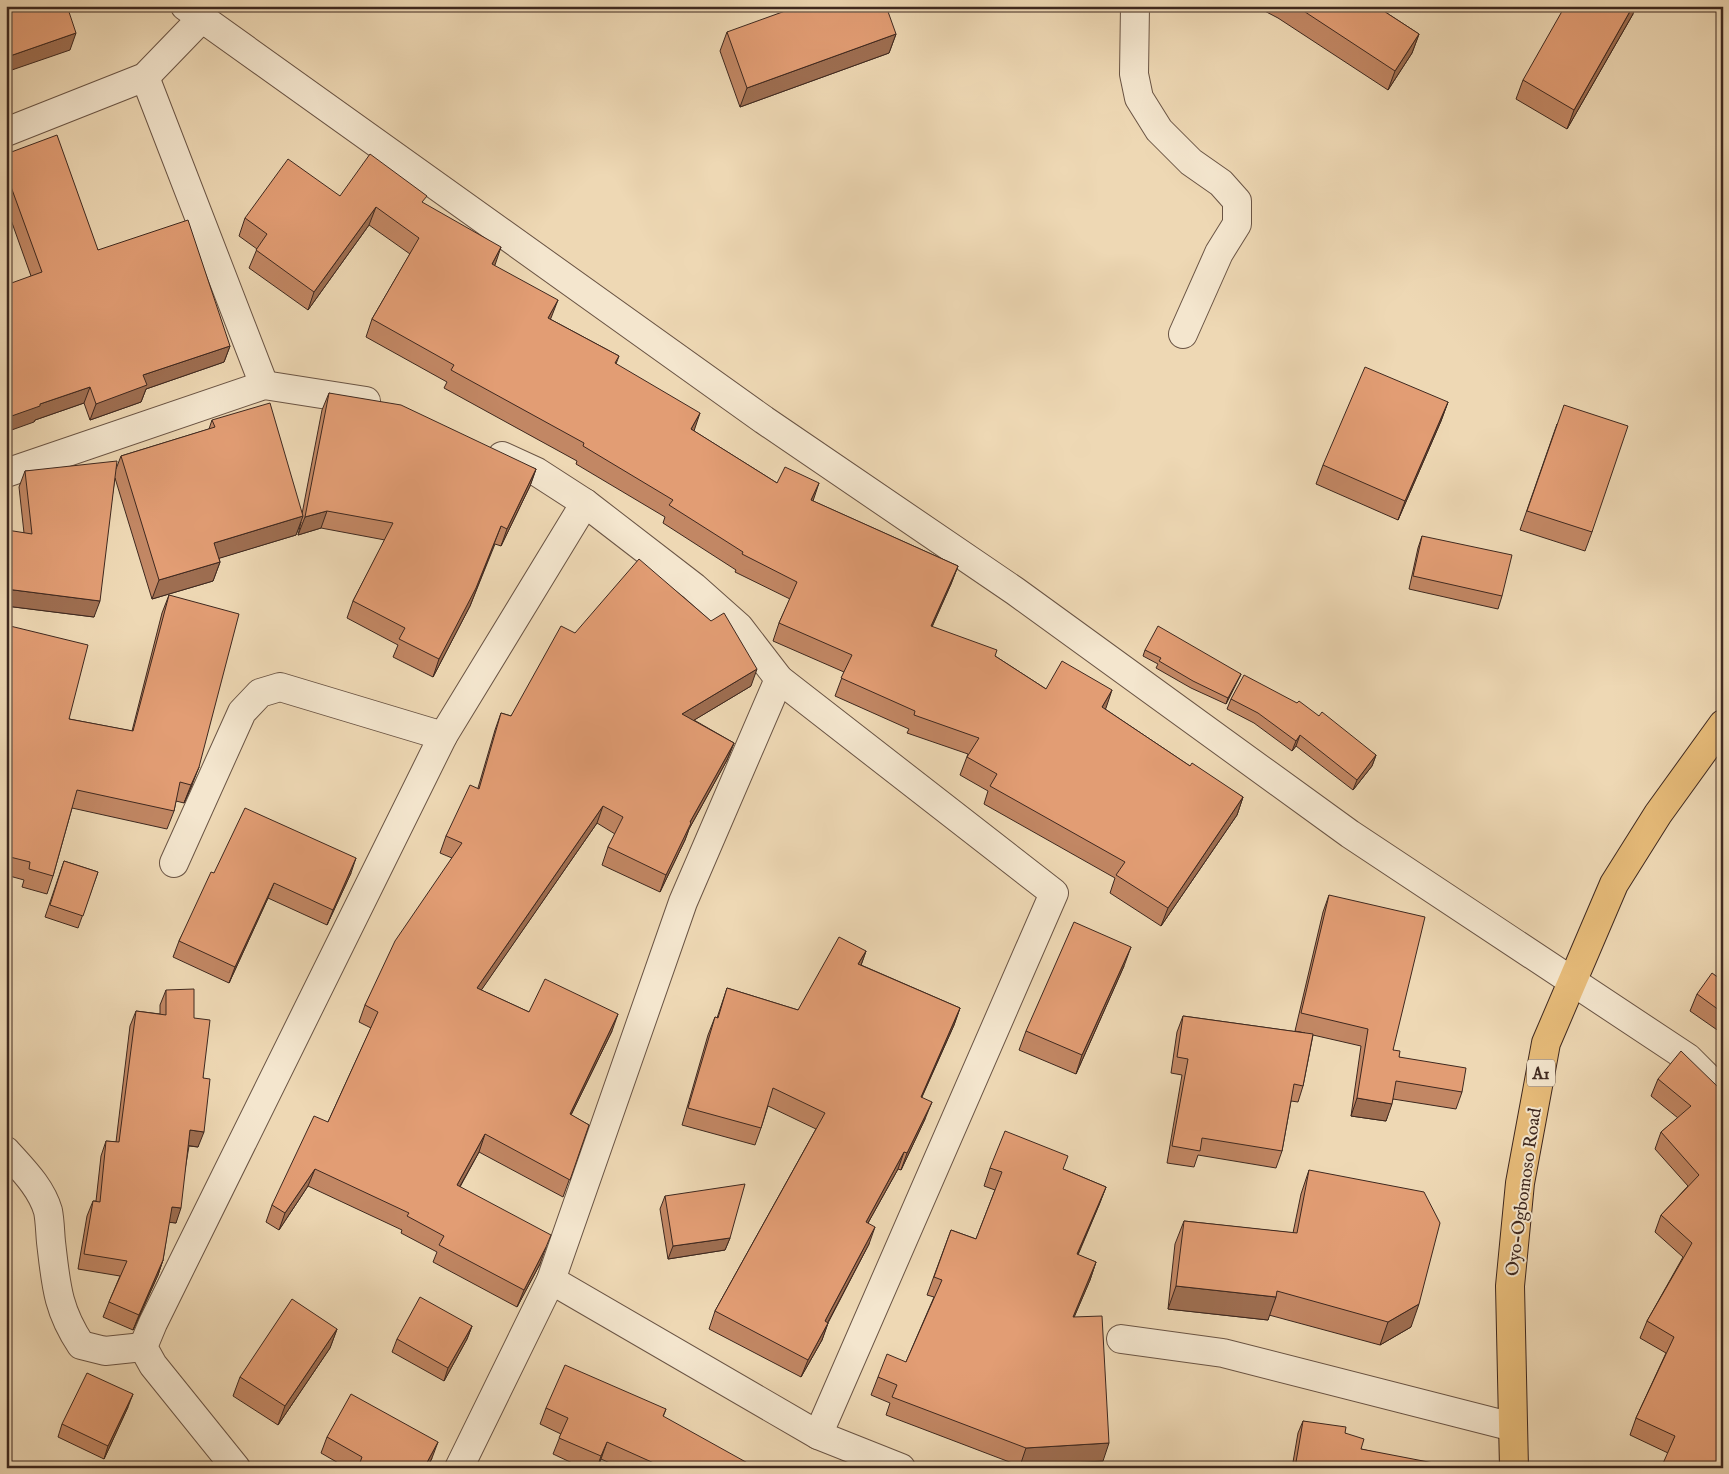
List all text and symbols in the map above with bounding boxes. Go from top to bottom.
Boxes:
road number: A1 [1527,1060,1555,1086]
street label: Oyo-Ogbomoso Road [1501,1106,1548,1278]

